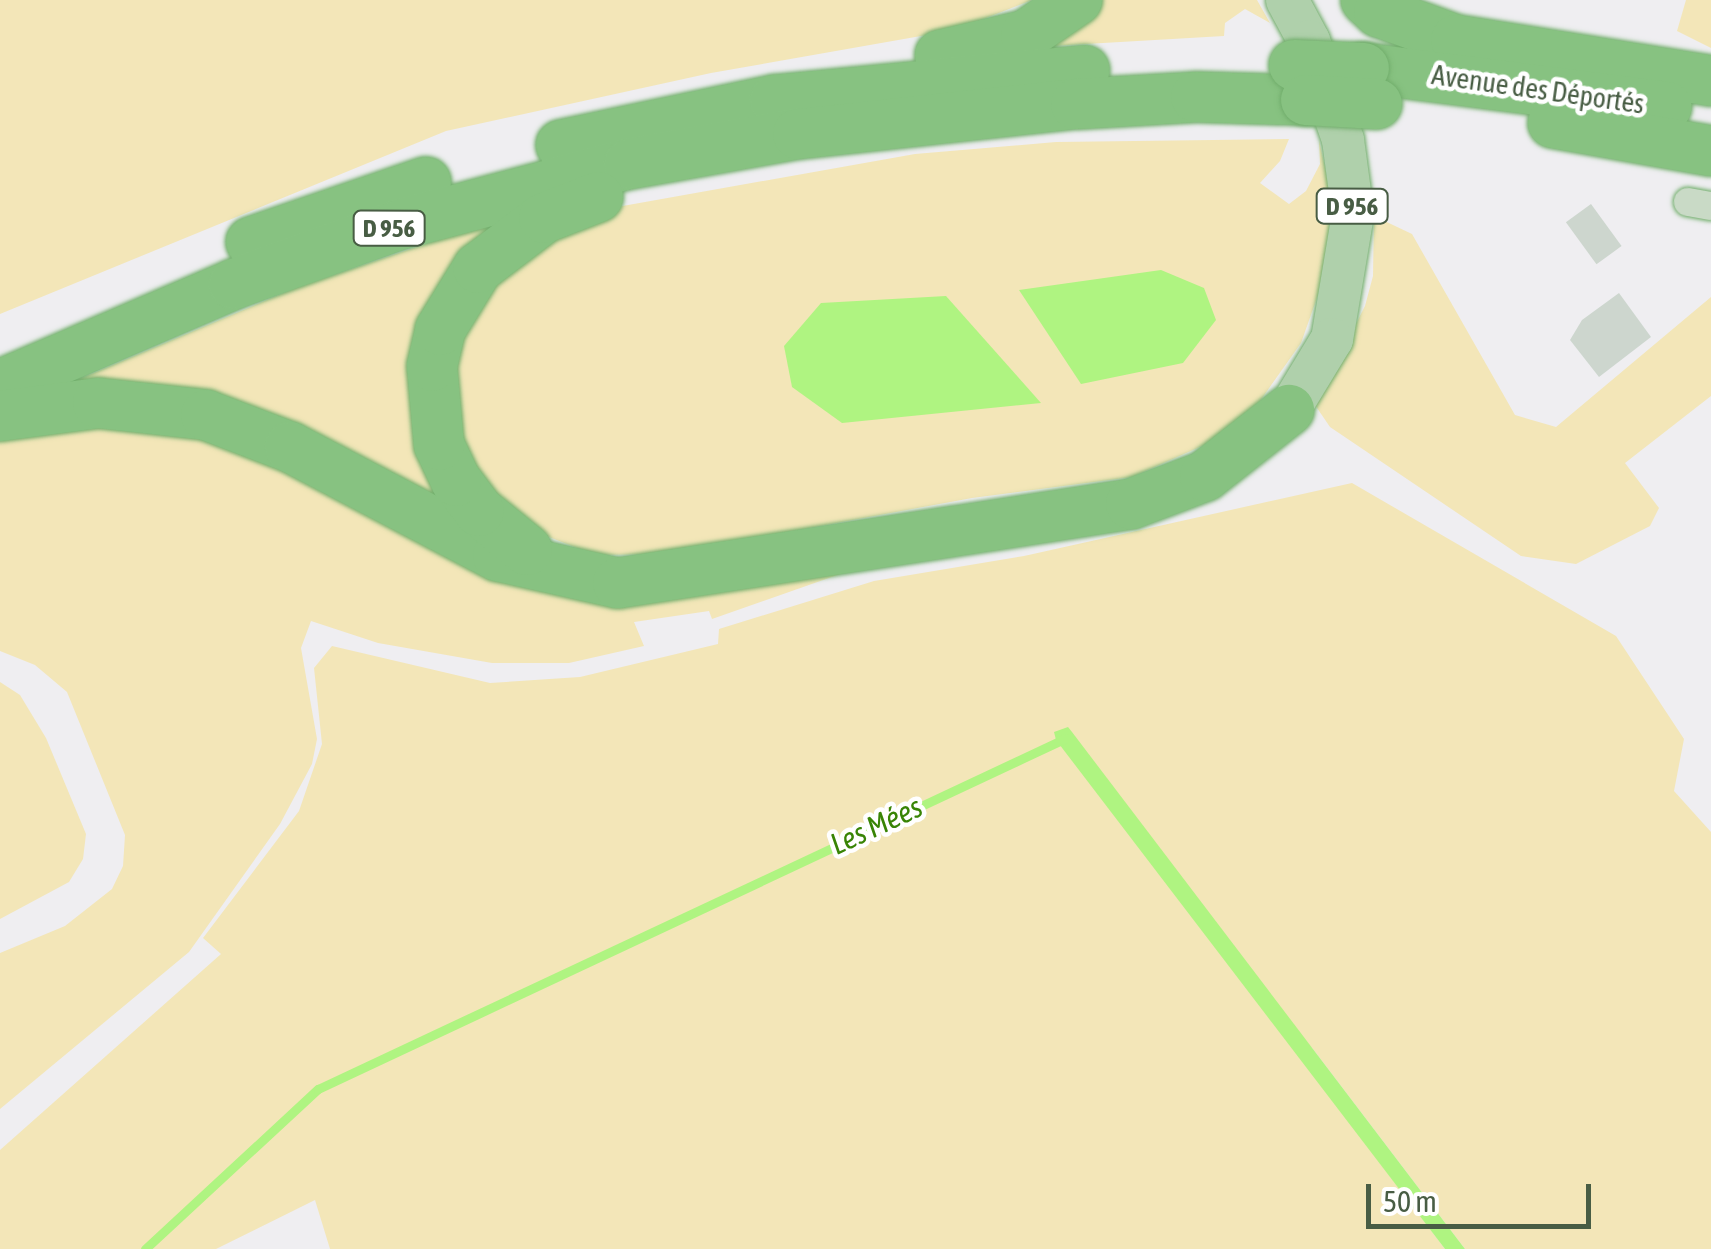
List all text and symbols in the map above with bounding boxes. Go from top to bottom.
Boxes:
street label: Avenue des Déportés [1430,57,1646,121]
road number: D 956 [1314,186,1390,226]
road number: D 956 [352,208,426,248]
water label: Les Mées [824,788,928,862]
scale bar [1371,1164,1596,1226]
text: 50 m [1383,1184,1437,1218]

